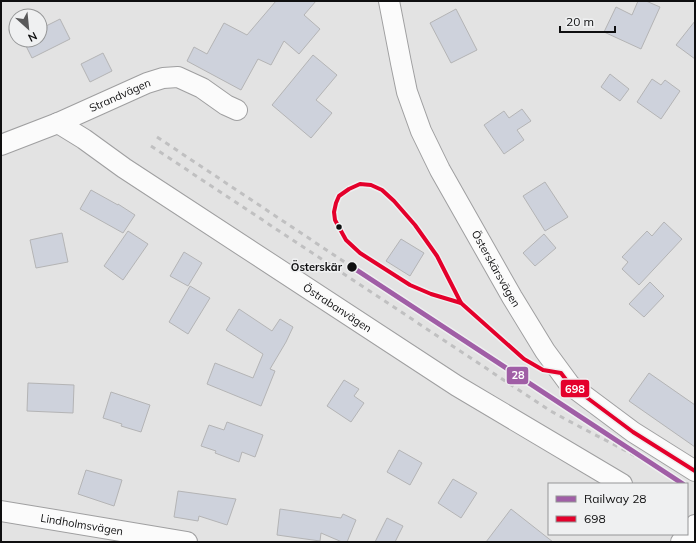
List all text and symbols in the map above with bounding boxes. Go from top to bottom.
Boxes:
north arrow [8,8,48,48]
scale bar [560,8,615,34]
text: 20 m [566,14,594,29]
text: N [26,29,39,45]
street label: Strandvägen [87,75,152,115]
unlabelled marker [334,222,344,232]
street label: Österskärsvägen [469,228,523,310]
place label: Österskär [291,259,343,274]
marker: Österskär [345,260,359,274]
street label: Östrabanvägen [300,280,374,335]
line badge: 28 [506,366,529,385]
text: 28 [511,368,525,382]
line badge: 698 [560,379,590,398]
text: 698 [565,382,585,396]
legend [548,483,688,535]
text: Railway 28 [584,491,647,506]
street label: Lindholmsvägen [39,511,124,538]
text: 698 [584,511,606,526]

